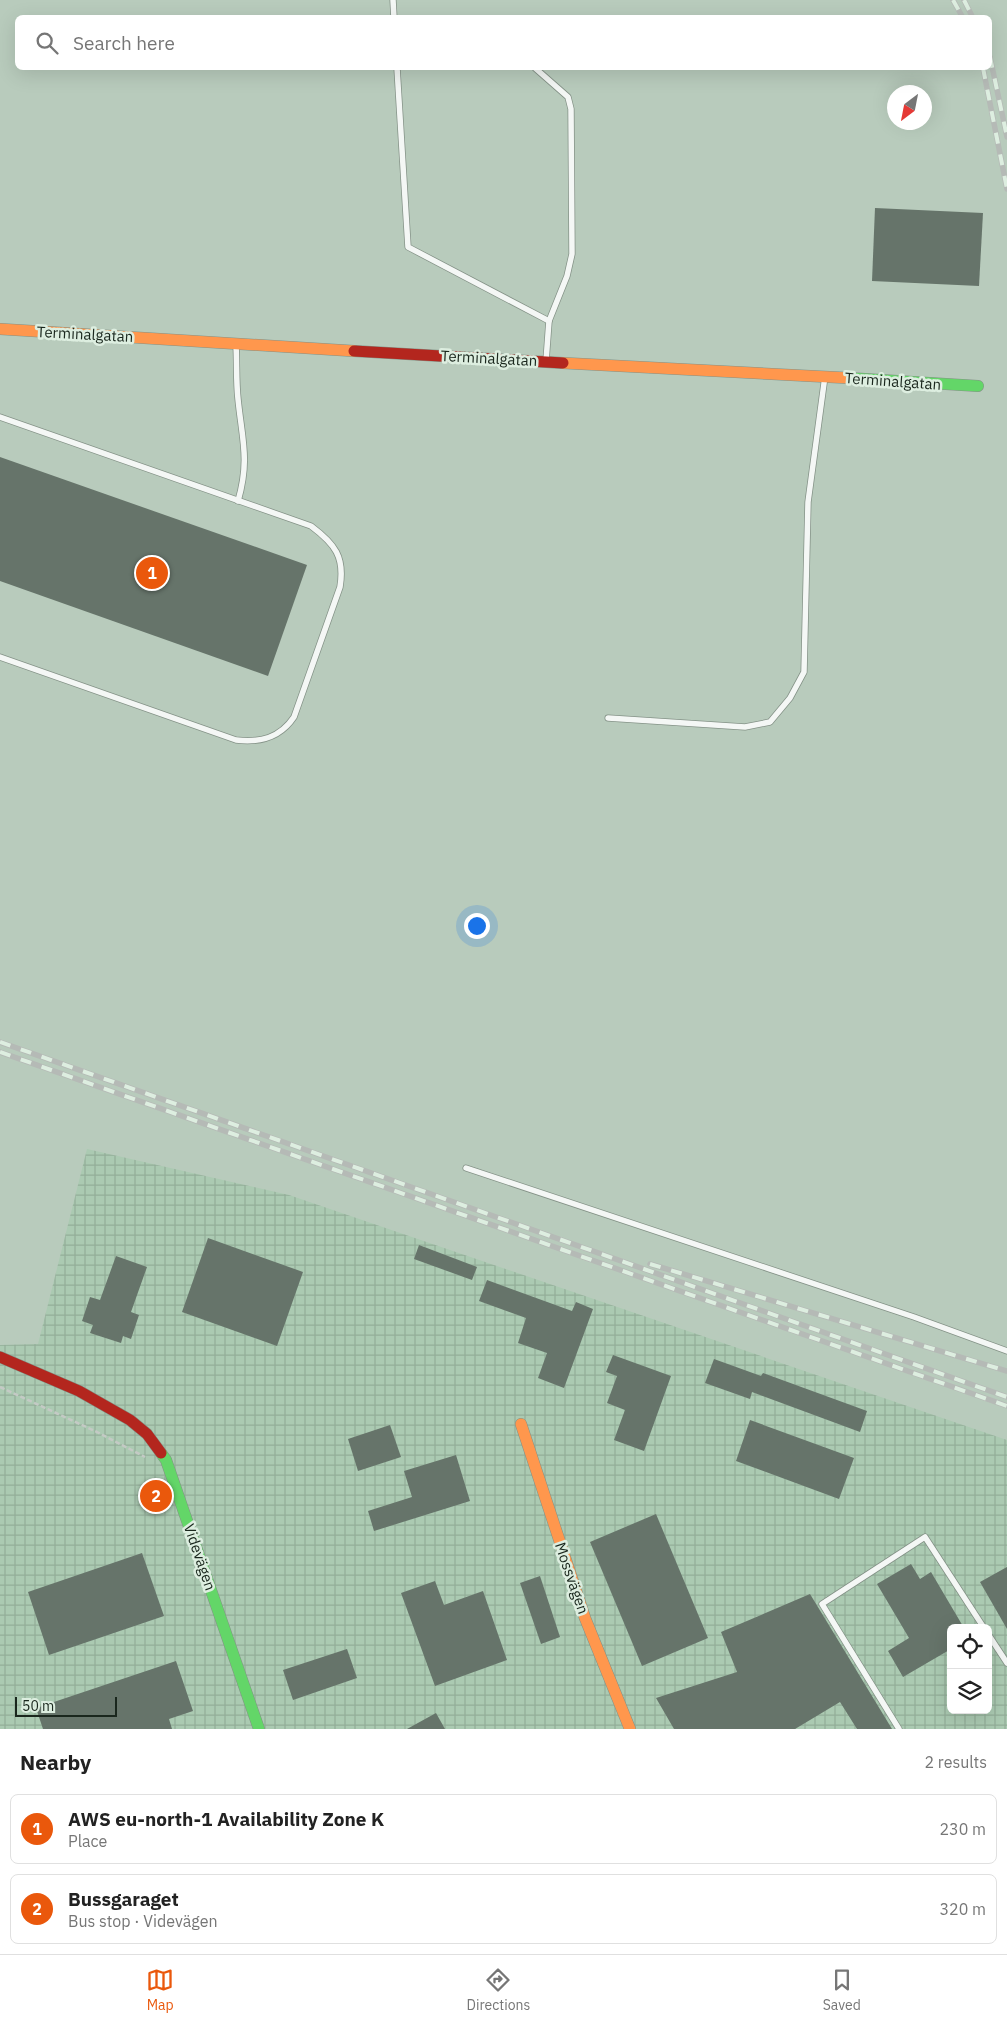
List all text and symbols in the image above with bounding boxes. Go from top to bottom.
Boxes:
search box [15,15,992,70]
icon: search [33,29,61,57]
text: Search here [73,31,175,55]
north arrow [887,85,932,130]
street label: Terminalgatan [36,322,134,346]
street label: Terminalgatan [440,346,538,370]
street label: Terminalgatan [844,368,942,394]
pin: 1 [136,554,168,592]
your location [464,913,490,939]
pin: 2 [140,1477,172,1515]
street label: Videvägen [180,1521,220,1593]
street label: Mossvägen [551,1540,593,1616]
map controls [947,1624,992,1714]
button: locate [947,1624,992,1669]
button: layers [947,1669,992,1714]
scale bar [15,1694,118,1717]
text: 50 m [22,1697,54,1715]
text: Nearby [20,1748,91,1776]
text: 2 results [924,1752,987,1772]
text: AWS eu-north-1 Availability Zone K [68,1807,384,1831]
text: 1 [32,1819,42,1839]
text: 230 m [939,1819,986,1839]
text: Place [68,1831,107,1851]
text: Bussgaraget [68,1887,179,1911]
text: 2 [32,1899,42,1919]
text: 320 m [939,1899,986,1919]
text: Bus stop · Videvägen [68,1911,218,1931]
tab: Map [146,1966,174,2014]
tab: Directions [467,1966,530,2014]
tab: Saved [823,1966,861,2014]

